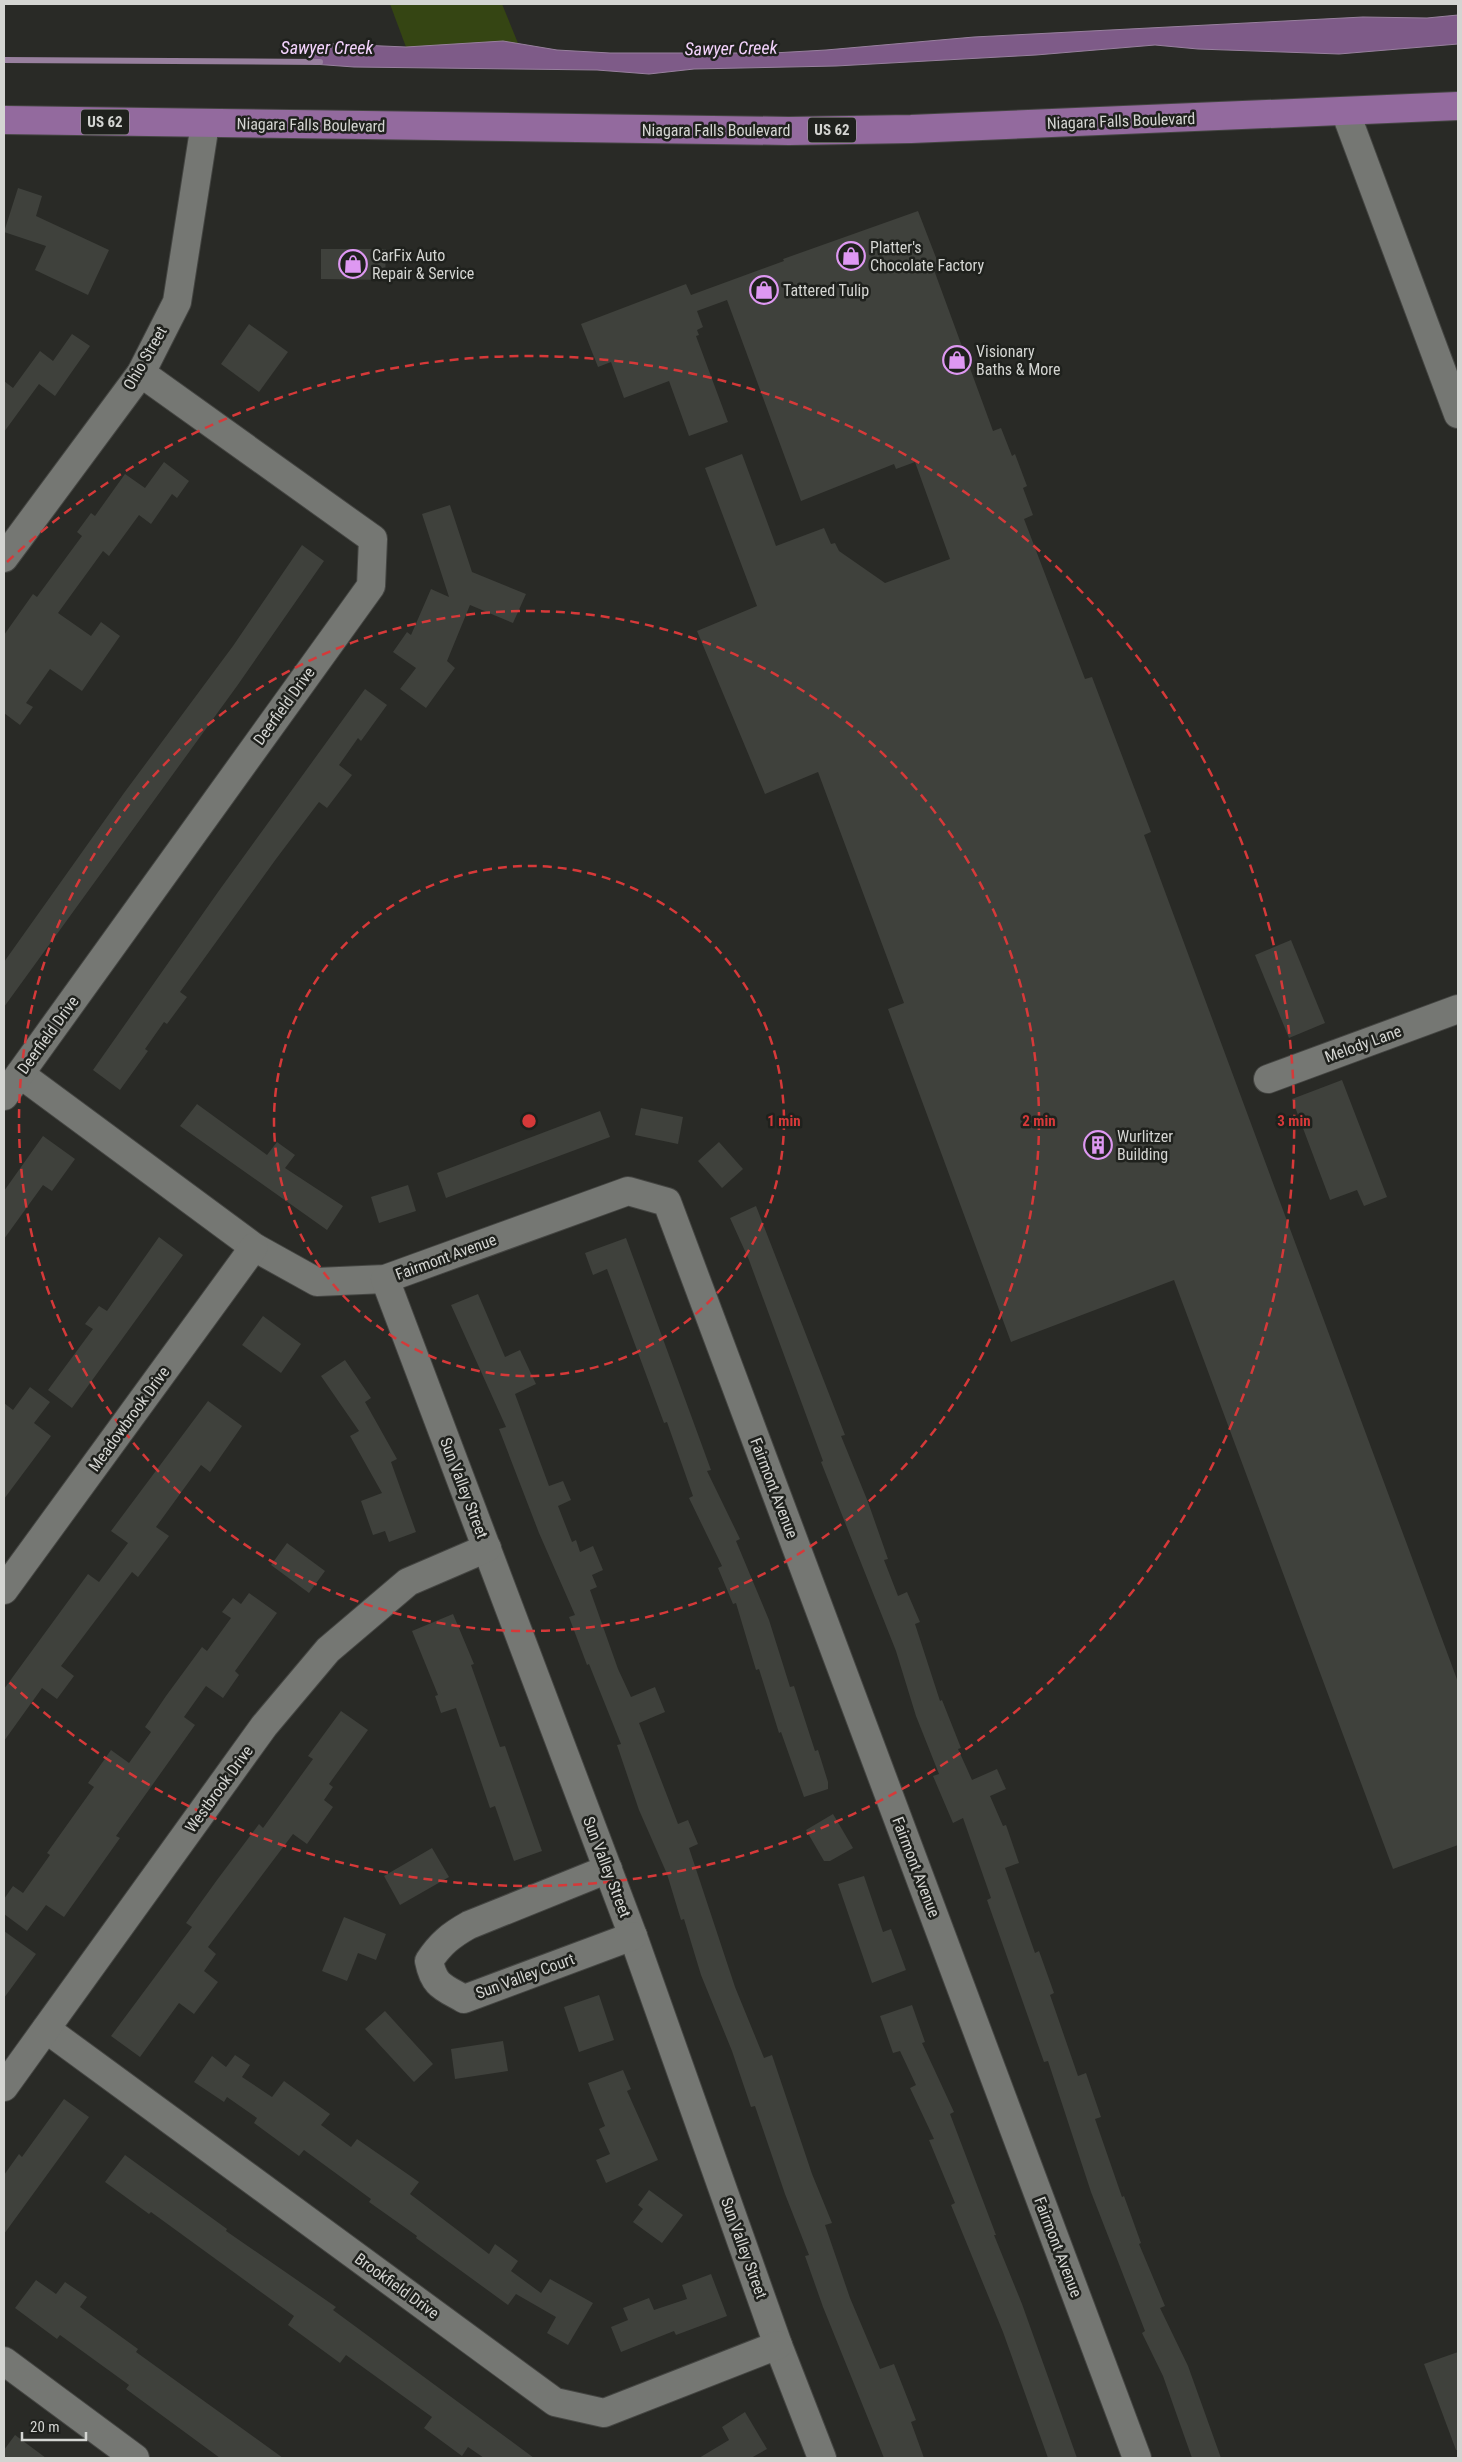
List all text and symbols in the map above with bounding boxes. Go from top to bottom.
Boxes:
water label: Sawyer Creek [281,37,375,58]
water label: Sawyer Creek [684,37,779,59]
street label: Niagara Falls Boulevard [1046,109,1196,133]
road number: US 62 [81,110,129,134]
street label: Niagara Falls Boulevard [236,114,386,136]
road number: US 62 [808,118,856,142]
street label: Niagara Falls Boulevard [642,121,790,140]
place label: Platter's Chocolate Factory [870,238,985,275]
shop icon: Platter's Chocolate Factory [836,241,866,271]
place label: CarFix Auto Repair & Service [372,246,474,283]
shop icon: CarFix Auto Repair & Service [338,249,368,279]
shop icon: Tattered Tulip [749,275,779,305]
place label: Tattered Tulip [783,281,869,300]
street label: Ohio Street [119,323,171,393]
place label: Visionary Baths & More [976,342,1061,379]
shop icon: Visionary Baths & More [942,345,972,375]
street label: Deerfield Drive [249,663,319,749]
street label: Deerfield Drive [13,992,83,1078]
street label: Melody Lane [1322,1021,1404,1067]
centre of rings [520,1112,538,1130]
text: 1 min [767,1112,801,1130]
text: 2 min [1022,1112,1056,1130]
text: 3 min [1277,1112,1311,1130]
place label: Wurlitzer Building [1117,1127,1173,1164]
building icon: Wurlitzer Building [1083,1130,1113,1160]
street label: Fairmont Avenue [393,1230,499,1284]
street label: Meadowbrook Drive [85,1363,173,1475]
street label: Sun Valley Street [436,1435,492,1541]
street label: Fairmont Avenue [746,1435,802,1541]
street label: Westbrook Drive [181,1742,257,1836]
street label: Sun Valley Street [579,1814,635,1920]
street label: Fairmont Avenue [888,1814,944,1920]
street label: Sun Valley Court [473,1949,577,2003]
street label: Fairmont Avenue [1030,2194,1086,2300]
street label: Sun Valley Street [717,2195,771,2301]
street label: Brookfield Drive [351,2249,443,2323]
scale bar [22,2410,86,2442]
text: 20 m [30,2418,60,2436]

